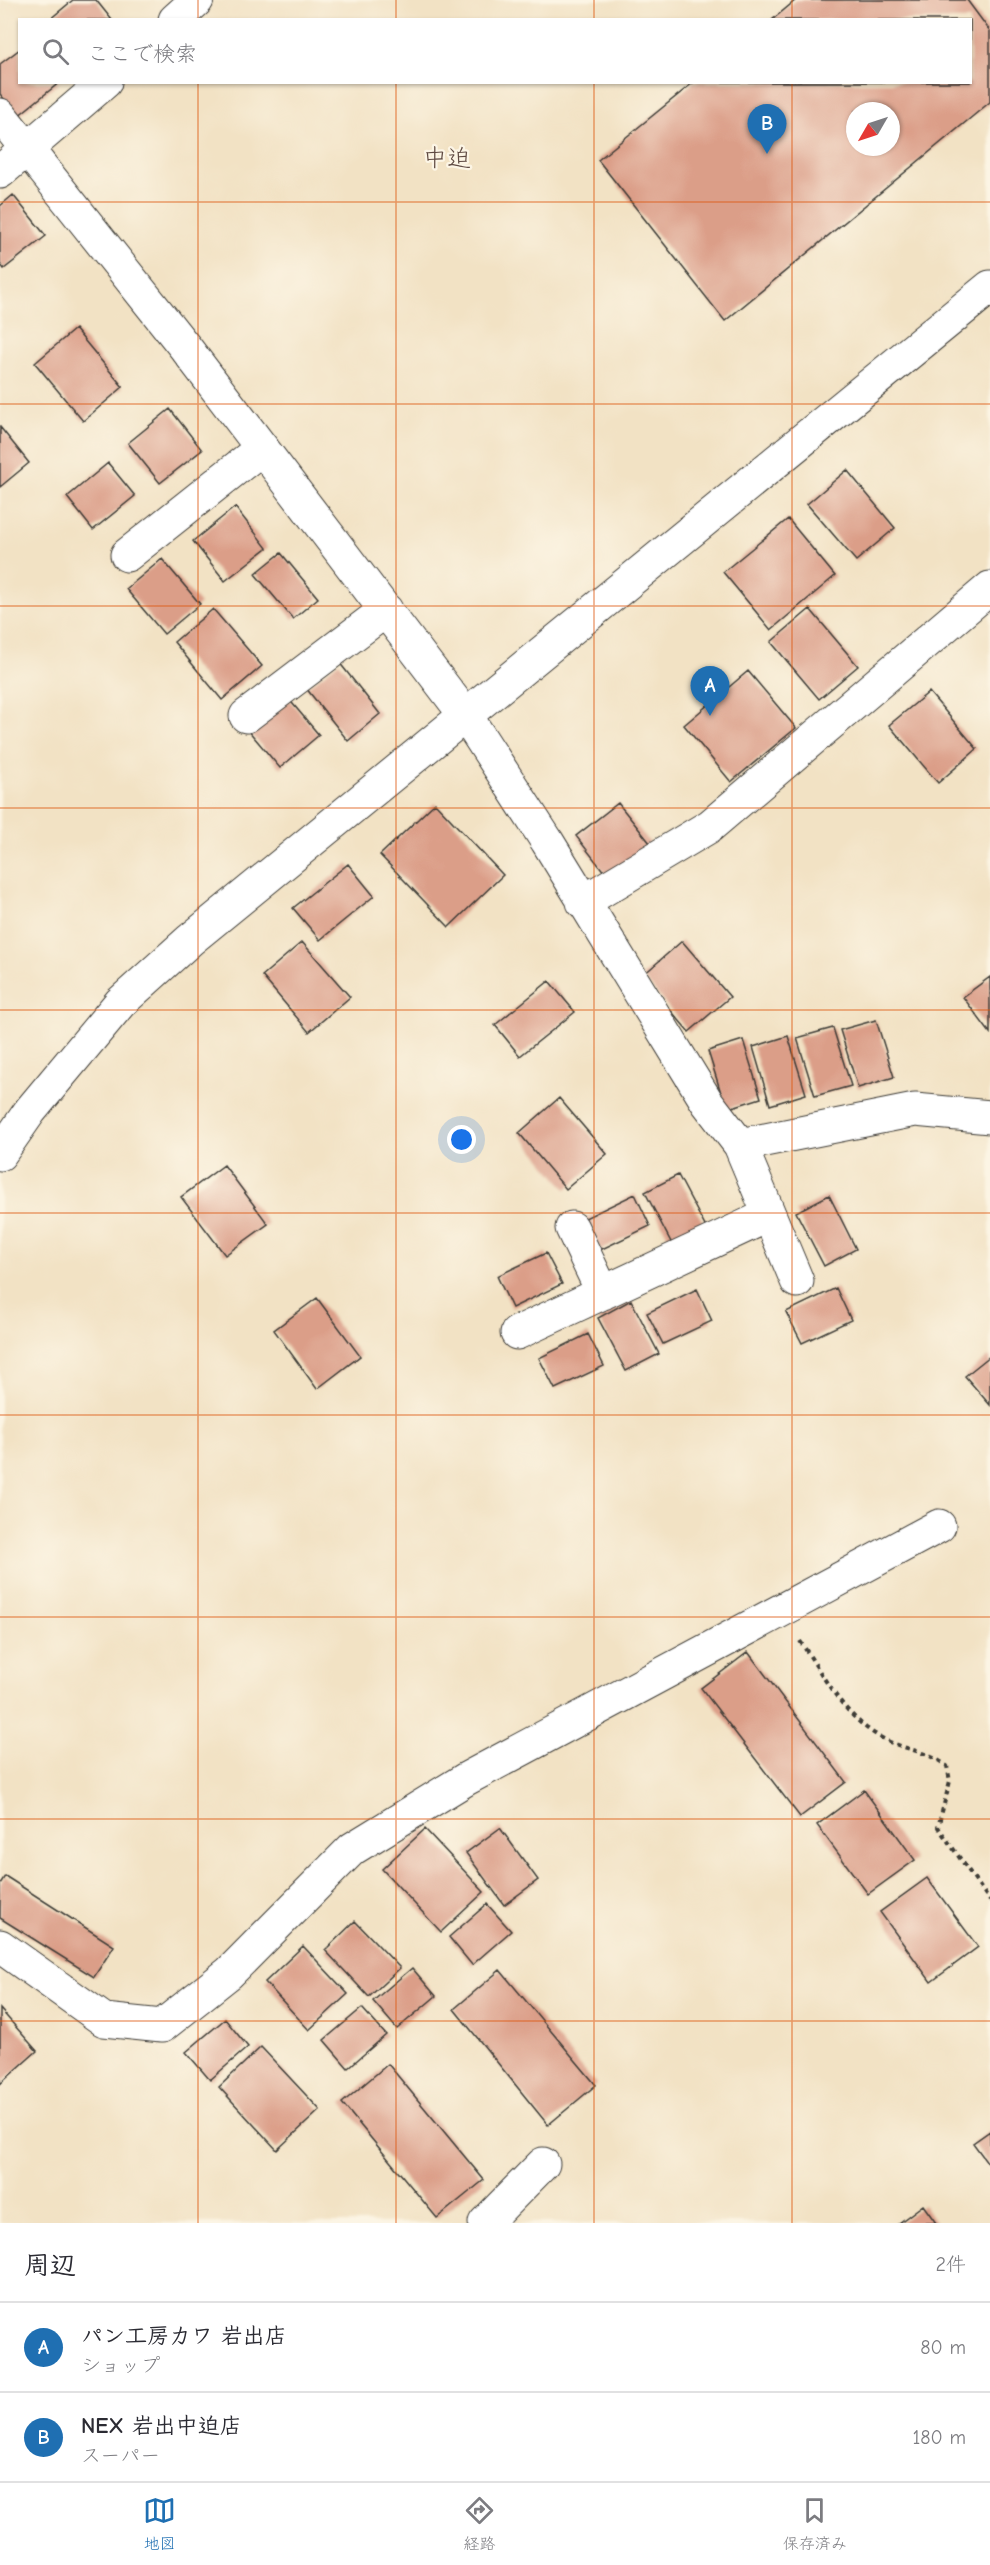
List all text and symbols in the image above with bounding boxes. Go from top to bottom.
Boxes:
search box [18,18,972,84]
icon: search [39,35,72,68]
text: ここで検索 [87,41,197,67]
north arrow [846,102,900,156]
pin: B [748,104,786,154]
district label: 中迫 [423,144,471,172]
pin: A [690,666,730,716]
your location [447,1125,476,1154]
text: 周辺 [24,2251,76,2281]
text: 2件 [936,2253,966,2276]
text: パン工房カワ 岩出店 [81,2323,287,2349]
text: A [38,2336,49,2359]
text: 80 m [920,2336,966,2359]
text: ショップ [81,2354,160,2377]
text: NEX 岩出中迫店 [81,2413,242,2439]
text: B [37,2426,50,2449]
text: 180 m [912,2426,966,2449]
text: スーパー [81,2444,160,2467]
tab: 地図 [143,2494,176,2554]
tab: 経路 [463,2494,496,2554]
tab: 保存済み [783,2494,847,2554]

